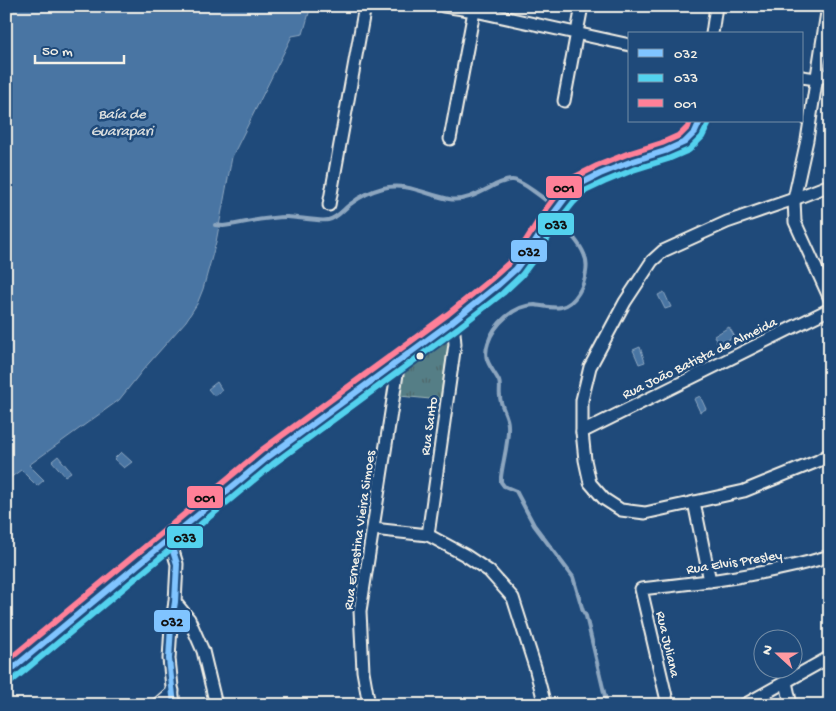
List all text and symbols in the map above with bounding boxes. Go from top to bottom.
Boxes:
scale bar [35,32,124,64]
legend [628,32,804,122]
text: 50 m [42,43,73,61]
text: 032 [674,46,698,64]
text: 033 [674,70,698,88]
text: 001 [674,96,697,114]
water label: Baía de Guarapari [91,106,155,141]
line badge: 001 [545,175,583,199]
text: 001 [553,181,575,198]
line badge: 033 [537,212,575,236]
text: 033 [545,218,567,235]
line badge: 032 [510,239,548,263]
text: 032 [518,245,540,262]
street label: Rua João Batista de Almeida [620,314,781,404]
unlabelled marker [415,351,425,361]
street label: Rua Santo [418,396,443,457]
street label: Rua Ernestina Vieira Simoes [341,449,380,611]
line badge: 001 [186,485,224,509]
text: 001 [194,491,216,508]
line badge: 033 [166,525,204,549]
text: 033 [174,531,196,548]
street label: Rua Elvis Presley [685,547,784,579]
line badge: 032 [153,609,191,633]
street label: Rua Juliana [651,610,683,680]
text: 032 [161,615,183,632]
north arrow [754,628,804,678]
text: N [759,643,778,658]

